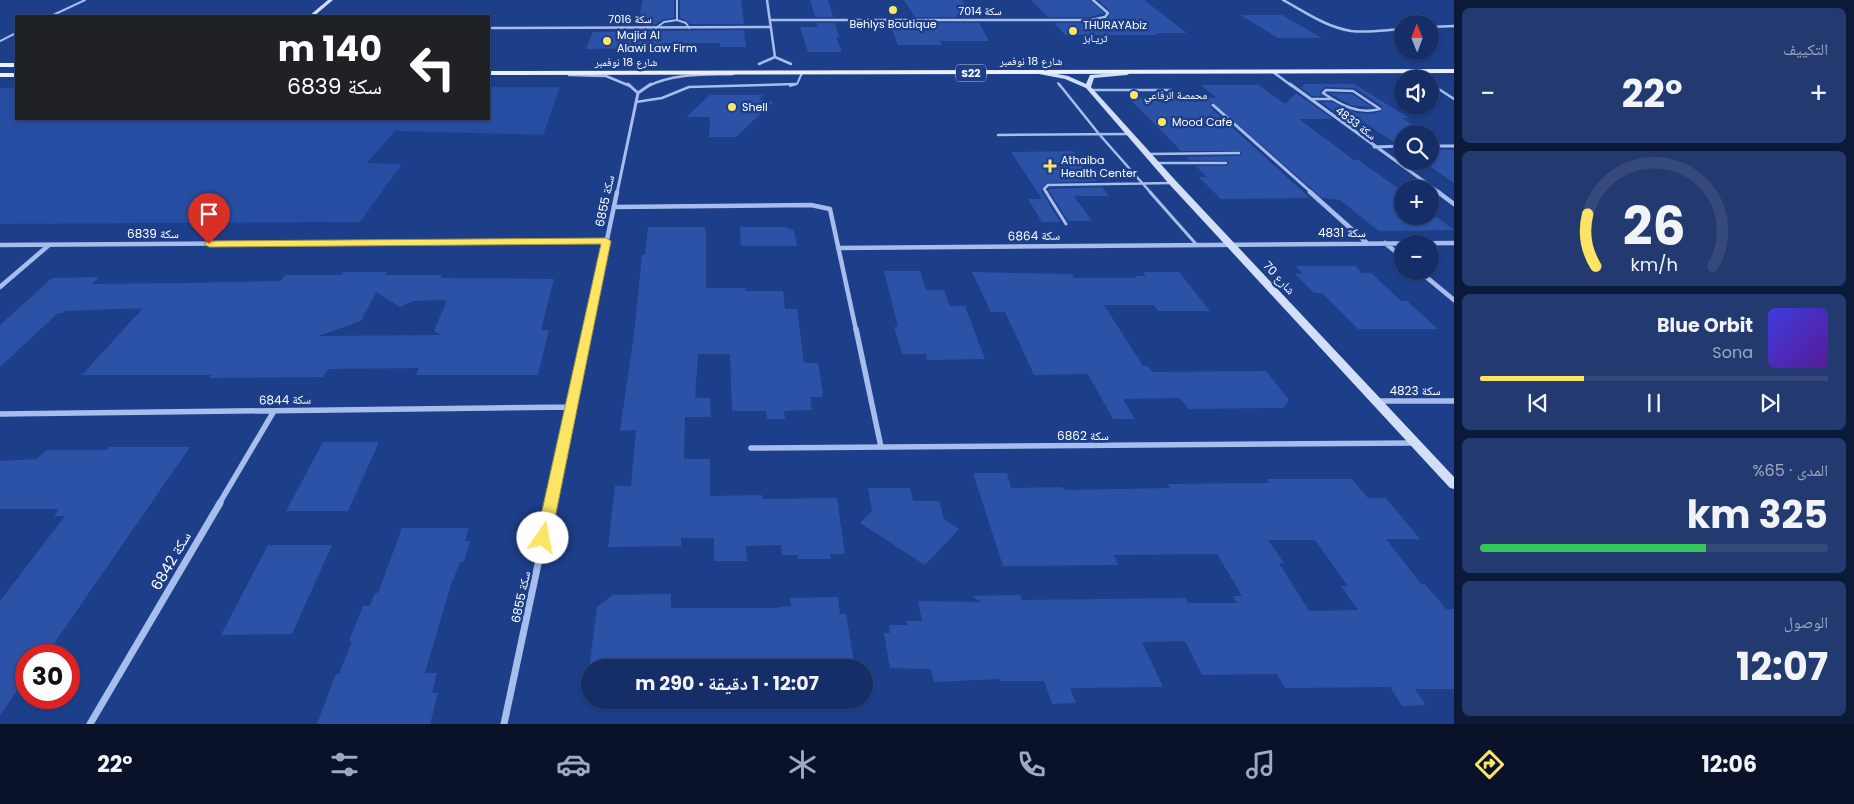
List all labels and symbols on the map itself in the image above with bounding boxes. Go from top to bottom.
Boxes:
street label: سكة 7014 [958,3,1002,19]
marker: Behlys Boutique [887,4,899,16]
street label: سكة 7016 [608,11,652,27]
north arrow [1394,15,1439,60]
place label: Behlys Boutique [849,16,937,32]
place label: THURAYAbiz ثريـابز [1082,17,1147,46]
marker: THURAYAbiz ثريـابز [1067,25,1079,37]
place label: Majid Al Alawi Law Firm [617,27,697,56]
marker: Majid Al Alawi Law Firm [601,35,613,47]
street label: شارع 18 نوفمبر [999,53,1062,69]
street label: شارع 18 نوفمبر [594,54,657,70]
road number: S22 [956,64,986,82]
place label: محمصة الرفاعي [1144,87,1207,104]
marker: محمصة الرفاعي [1128,89,1140,101]
place label: Shell [742,99,768,115]
marker: Shell [726,101,738,113]
street label: سكة 4833 [1332,102,1380,144]
place label: Mood Cafe [1172,114,1232,130]
marker: Mood Cafe [1156,116,1168,128]
place label: Athaiba Health Center [1061,152,1137,181]
marker: Athaiba Health Center [1043,159,1057,173]
street label: سكة 6855 [591,173,618,228]
pin [188,193,230,244]
street label: سكة 4831 [1318,224,1366,241]
street label: سكة 6839 [127,225,179,242]
street label: سكة 6864 [1008,227,1060,244]
street label: شارع 70 [1259,257,1299,298]
street label: سكة 4823 [1389,382,1441,399]
street label: سكة 6844 [259,391,311,408]
street label: سكة 6862 [1057,427,1109,444]
position arrow [516,511,568,563]
street label: سكة 6842 [145,527,196,594]
street label: سكة 6855 [507,569,534,624]
speed limit sign: 30 [15,644,80,709]

